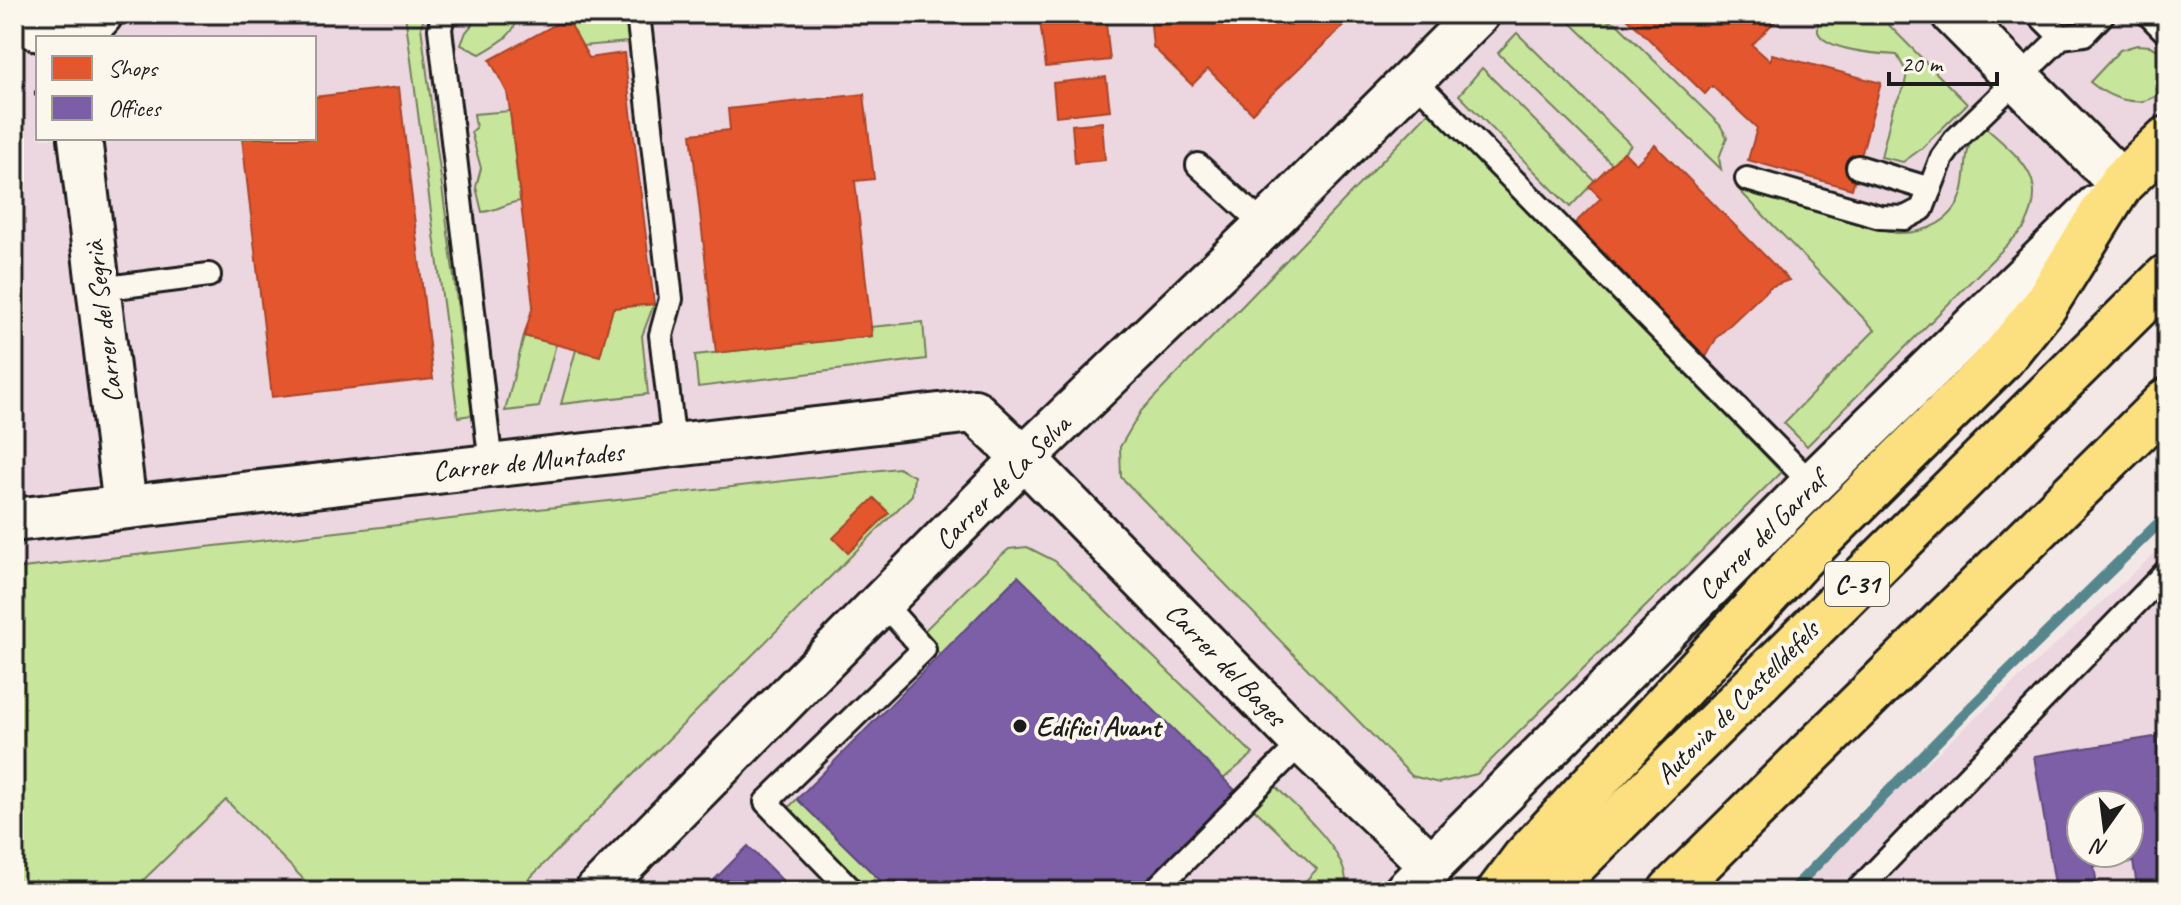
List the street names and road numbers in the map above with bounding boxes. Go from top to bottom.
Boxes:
street label: Carrer del Segrià [75,237,130,405]
street label: Carrer de La Selva [927,405,1079,557]
street label: Carrer de Muntades [431,433,627,488]
street label: Carrer del Garraf [1690,459,1838,607]
road number: C-31 [1825,562,1889,606]
street label: Carrer del Bages [1158,595,1295,735]
street label: Autovia de Castelldefels [1648,611,1828,791]

